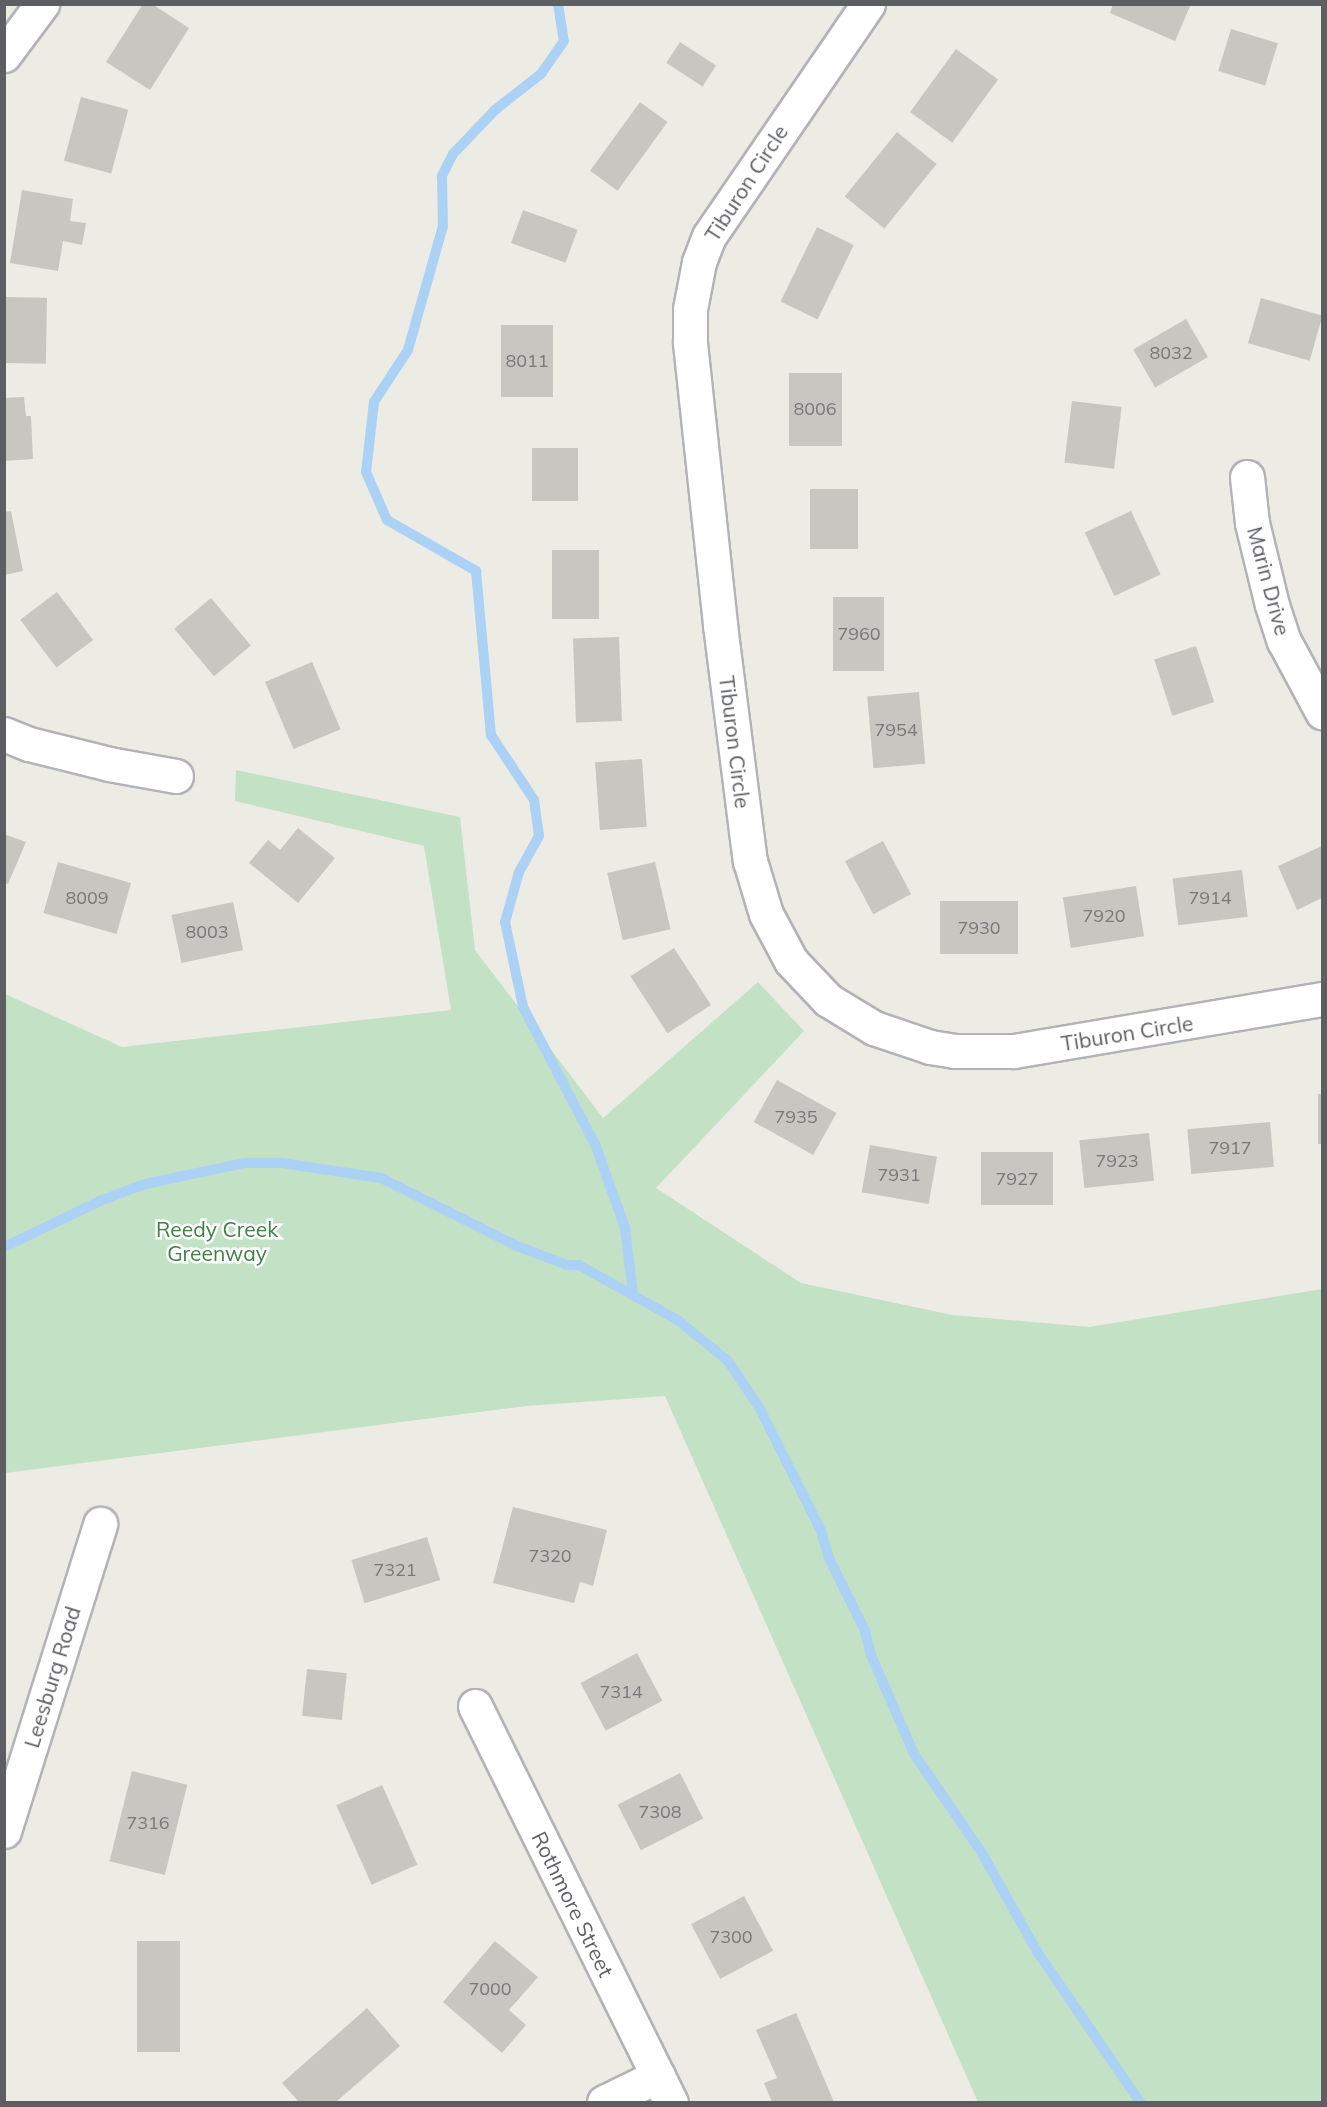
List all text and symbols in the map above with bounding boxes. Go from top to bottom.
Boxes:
street label: Tiburon Circle [699,120,793,246]
house number: 8032 [1149,342,1193,364]
house number: 8011 [505,350,549,372]
house number: 8006 [793,398,837,420]
street label: Marin Drive [1242,524,1296,638]
house number: 7960 [837,623,881,645]
street label: Tiburon Circle [714,674,756,810]
house number: 7954 [874,719,918,741]
house number: 8009 [65,887,109,909]
house number: 7914 [1188,887,1232,909]
house number: 7920 [1082,905,1126,927]
house number: 7930 [957,917,1001,939]
house number: 8003 [185,921,229,943]
street label: Tiburon Circle [1059,1010,1195,1056]
house number: 7935 [774,1106,818,1128]
house number: 7917 [1208,1137,1252,1159]
house number: 7923 [1095,1150,1139,1172]
house number: 7931 [877,1164,921,1186]
house number: 7927 [995,1168,1039,1190]
park label: Reedy Creek Greenway [156,1216,278,1266]
house number: 7320 [528,1545,572,1567]
house number: 7321 [373,1559,417,1581]
street label: Leesburg Road [19,1603,85,1751]
house number: 7314 [599,1681,643,1703]
house number: 7308 [638,1801,682,1823]
house number: 7316 [126,1812,170,1834]
street label: Rothmore Street [527,1827,619,1981]
house number: 7300 [709,1926,753,1948]
house number: 7000 [468,1978,512,2000]

